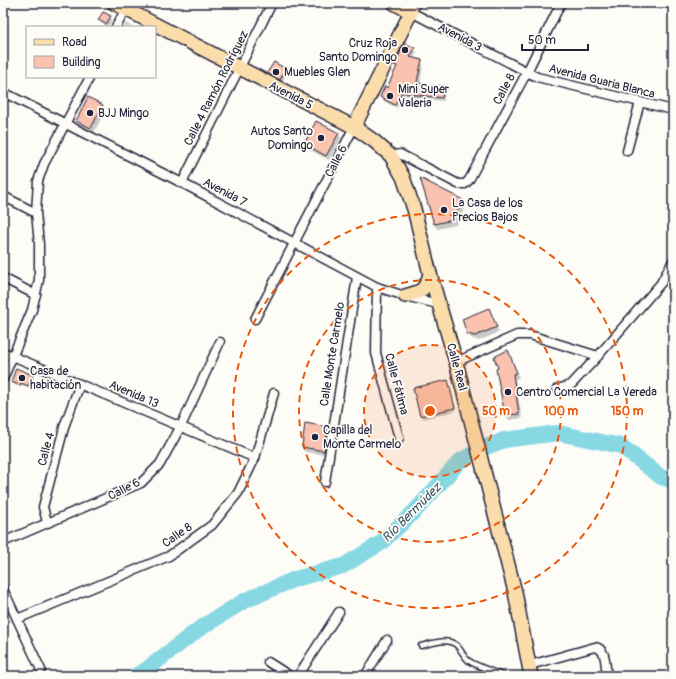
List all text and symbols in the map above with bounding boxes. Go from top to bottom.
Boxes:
street label: Avenida 3 [435,20,485,55]
legend [26,26,156,78]
scale bar [522,26,588,52]
street label: Calle 4 Ramón Rodríguez [181,28,252,148]
text: 50 m [528,33,556,48]
text: Road [62,35,87,50]
place label: Cruz Roja Santo Domingo [319,36,398,65]
marker: Cruz Roja Santo Domingo [400,45,410,55]
text: Building [62,55,101,70]
street label: Avenida Guaria Blanca [547,61,657,102]
place label: Muebles Glen [284,65,351,80]
marker: Muebles Glen [271,67,281,77]
street label: Calle 8 [490,71,519,107]
street label: Avenida 5 [266,78,315,113]
place label: Mini Super Valeria [398,82,450,111]
marker: Mini Super Valeria [385,91,395,101]
place label: BJJ Mingo [98,106,149,121]
marker: BJJ Mingo [85,108,95,118]
place label: Autos Santo Domingo [250,124,314,153]
marker: Autos Santo Domingo [316,133,326,143]
street label: Calle 6 [322,143,351,180]
street label: Avenida 7 [200,175,250,211]
place label: La Casa de los Precios Bajos [452,196,523,225]
marker: La Casa de los Precios Bajos [439,205,449,215]
street label: Calle Monte Carmelo [317,300,348,407]
street label: Calle Real [443,342,470,393]
street label: Calle Fátima [381,352,412,417]
place label: Casa de habitación [30,364,81,393]
marker: Casa de habitación [17,373,27,383]
street label: Avenida 13 [107,377,161,412]
place label: Centro Comercial La Vereda [516,385,657,400]
marker: Centro Comercial La Vereda [503,387,513,397]
centre of rings [423,404,437,418]
text: 50 m [482,404,510,419]
text: 100 m [544,404,579,419]
text: 150 m [611,404,644,419]
place label: Capilla del Monte Carmelo [323,423,402,452]
street label: Calle 4 [35,431,58,468]
marker: Capilla del Monte Carmelo [310,432,320,442]
street label: Calle 6 [106,475,143,504]
water label: Río Bermúdez [379,478,446,546]
street label: Calle 8 [159,520,195,551]

